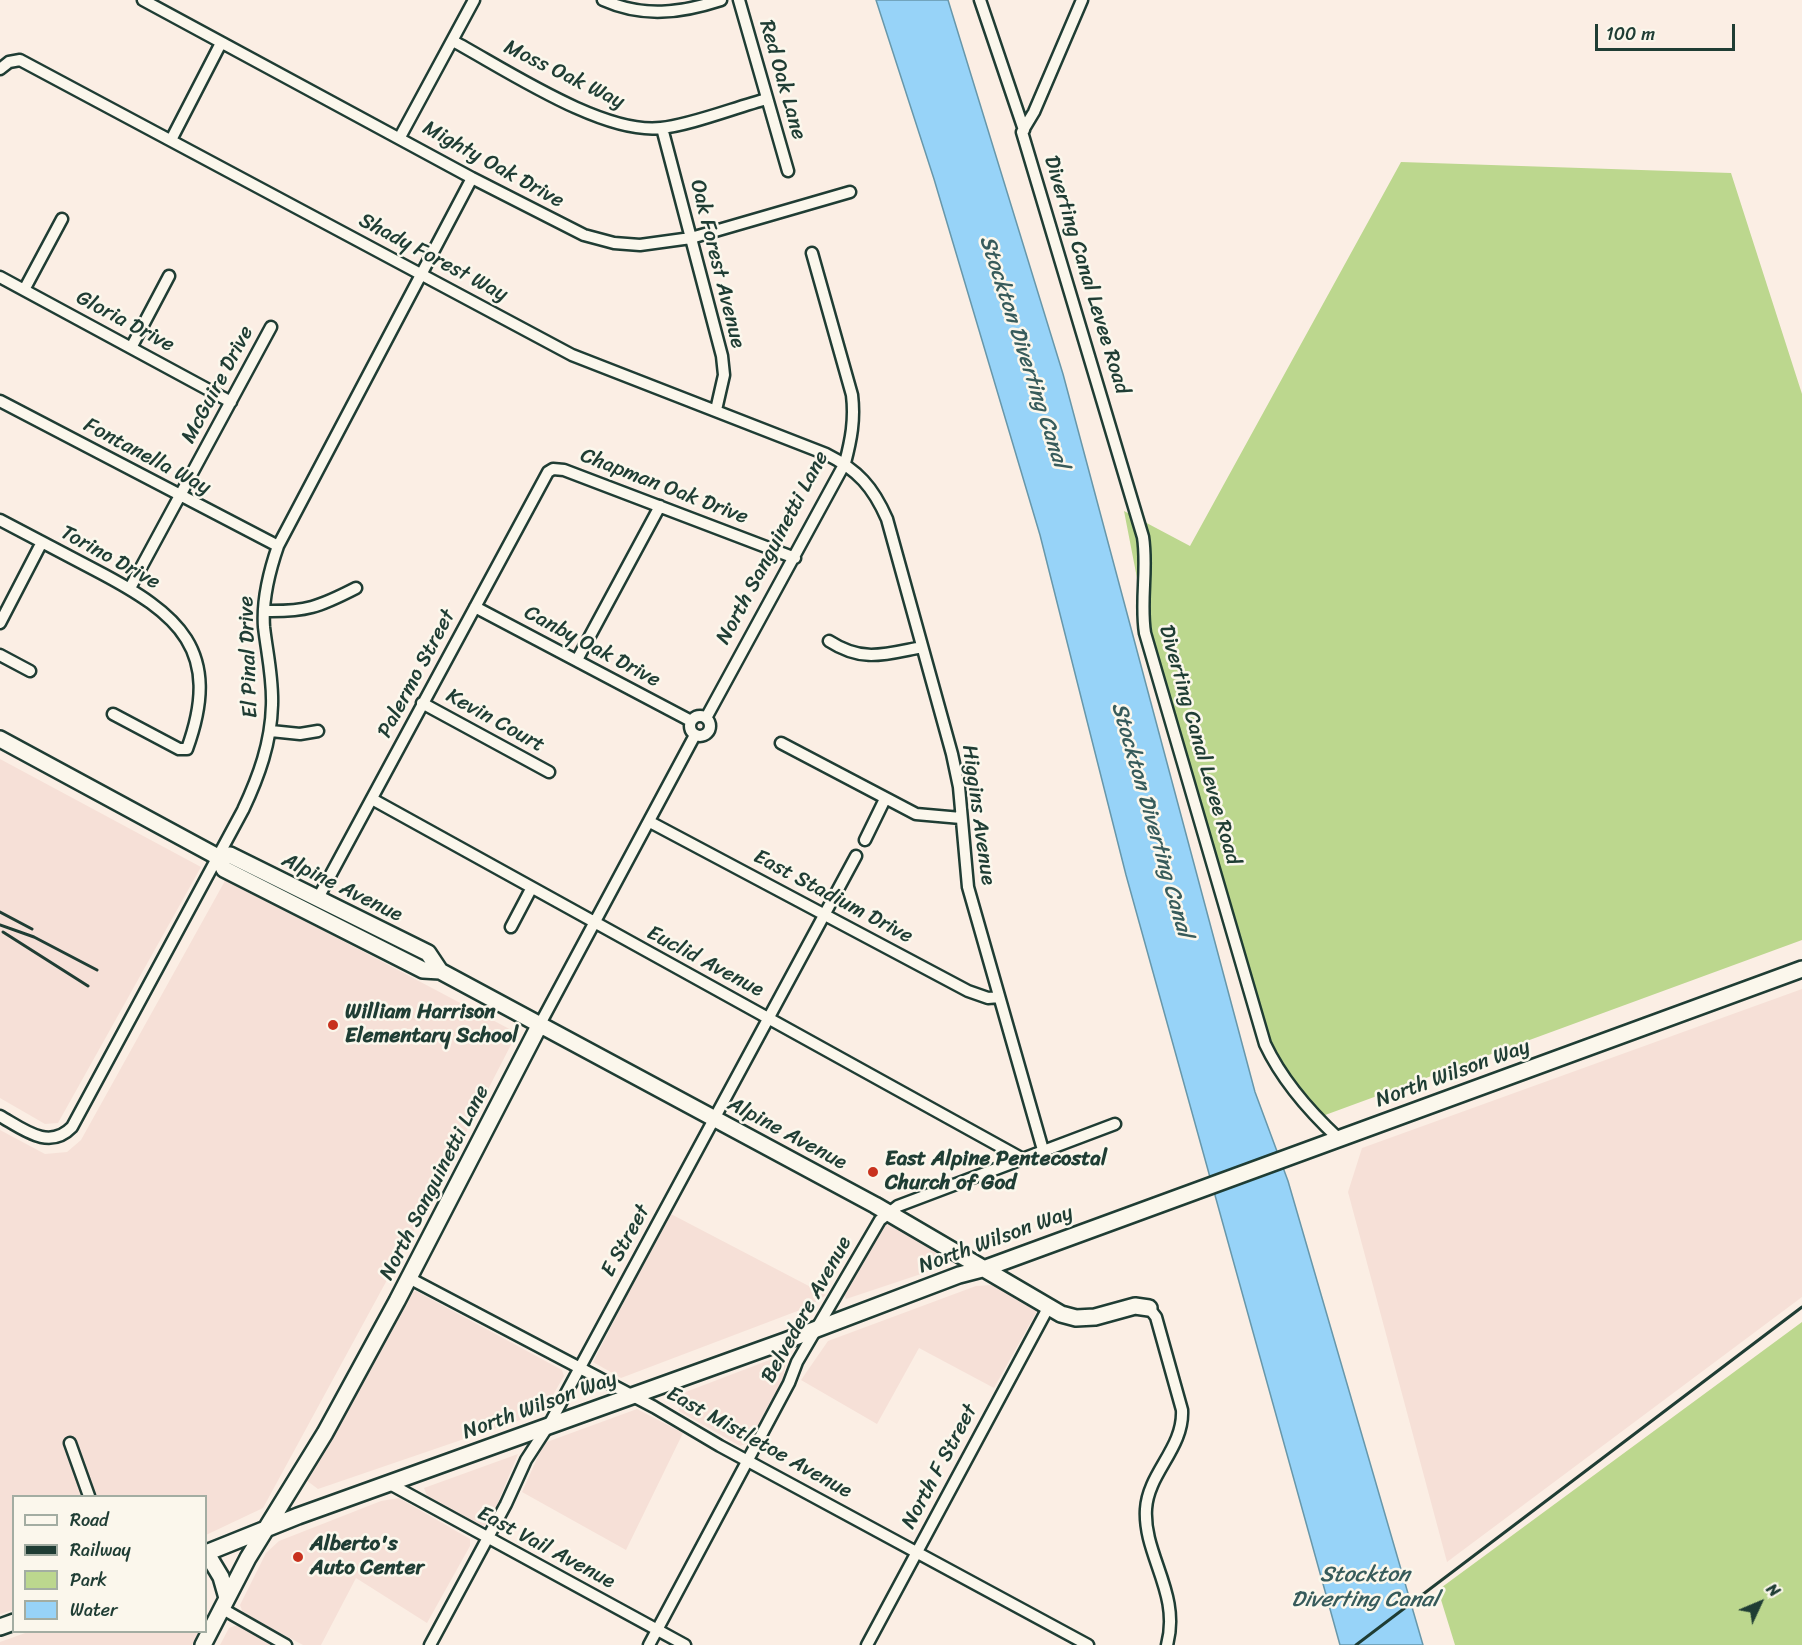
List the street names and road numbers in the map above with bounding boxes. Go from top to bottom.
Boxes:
street label: Red Oak Lane [753,17,811,143]
street label: Moss Oak Way [500,35,628,115]
street label: Mighty Oak Drive [418,116,568,214]
street label: Diverting Canal Levee Road [1038,153,1134,397]
street label: Oak Forest Avenue [684,177,750,351]
street label: Shady Forest Way [354,208,512,308]
street label: Gloria Drive [72,286,178,358]
street label: McGuire Drive [176,322,260,448]
street label: Fontanella Way [79,413,215,501]
street label: Chapman Oak Drive [577,443,751,531]
street label: North Sanguinetti Lane [711,447,835,649]
street label: Torino Drive [56,520,164,596]
street label: El Pinal Drive [234,595,264,719]
street label: Canby Oak Drive [520,601,664,693]
street label: Palermo Street [373,606,461,742]
street label: Diverting Canal Levee Road [1153,622,1245,868]
street label: Kevin Court [441,684,549,758]
street label: Higgins Avenue [956,743,1000,887]
street label: East Stadium Drive [749,844,917,950]
street label: Alpine Avenue [277,848,407,928]
street label: Euclid Avenue [642,921,768,1003]
street label: North Wilson Way [1372,1034,1534,1114]
street label: North Sanguinetti Lane [375,1081,495,1285]
street label: Alpine Avenue [723,1092,851,1176]
street label: North Wilson Way [915,1200,1077,1280]
street label: E Street [596,1201,656,1281]
street label: Belvedere Avenue [756,1232,858,1388]
street label: North Wilson Way [459,1366,621,1446]
street label: East Mistletoe Avenue [662,1382,856,1504]
street label: North F Street [897,1400,983,1534]
street label: East Vail Avenue [473,1501,619,1595]

